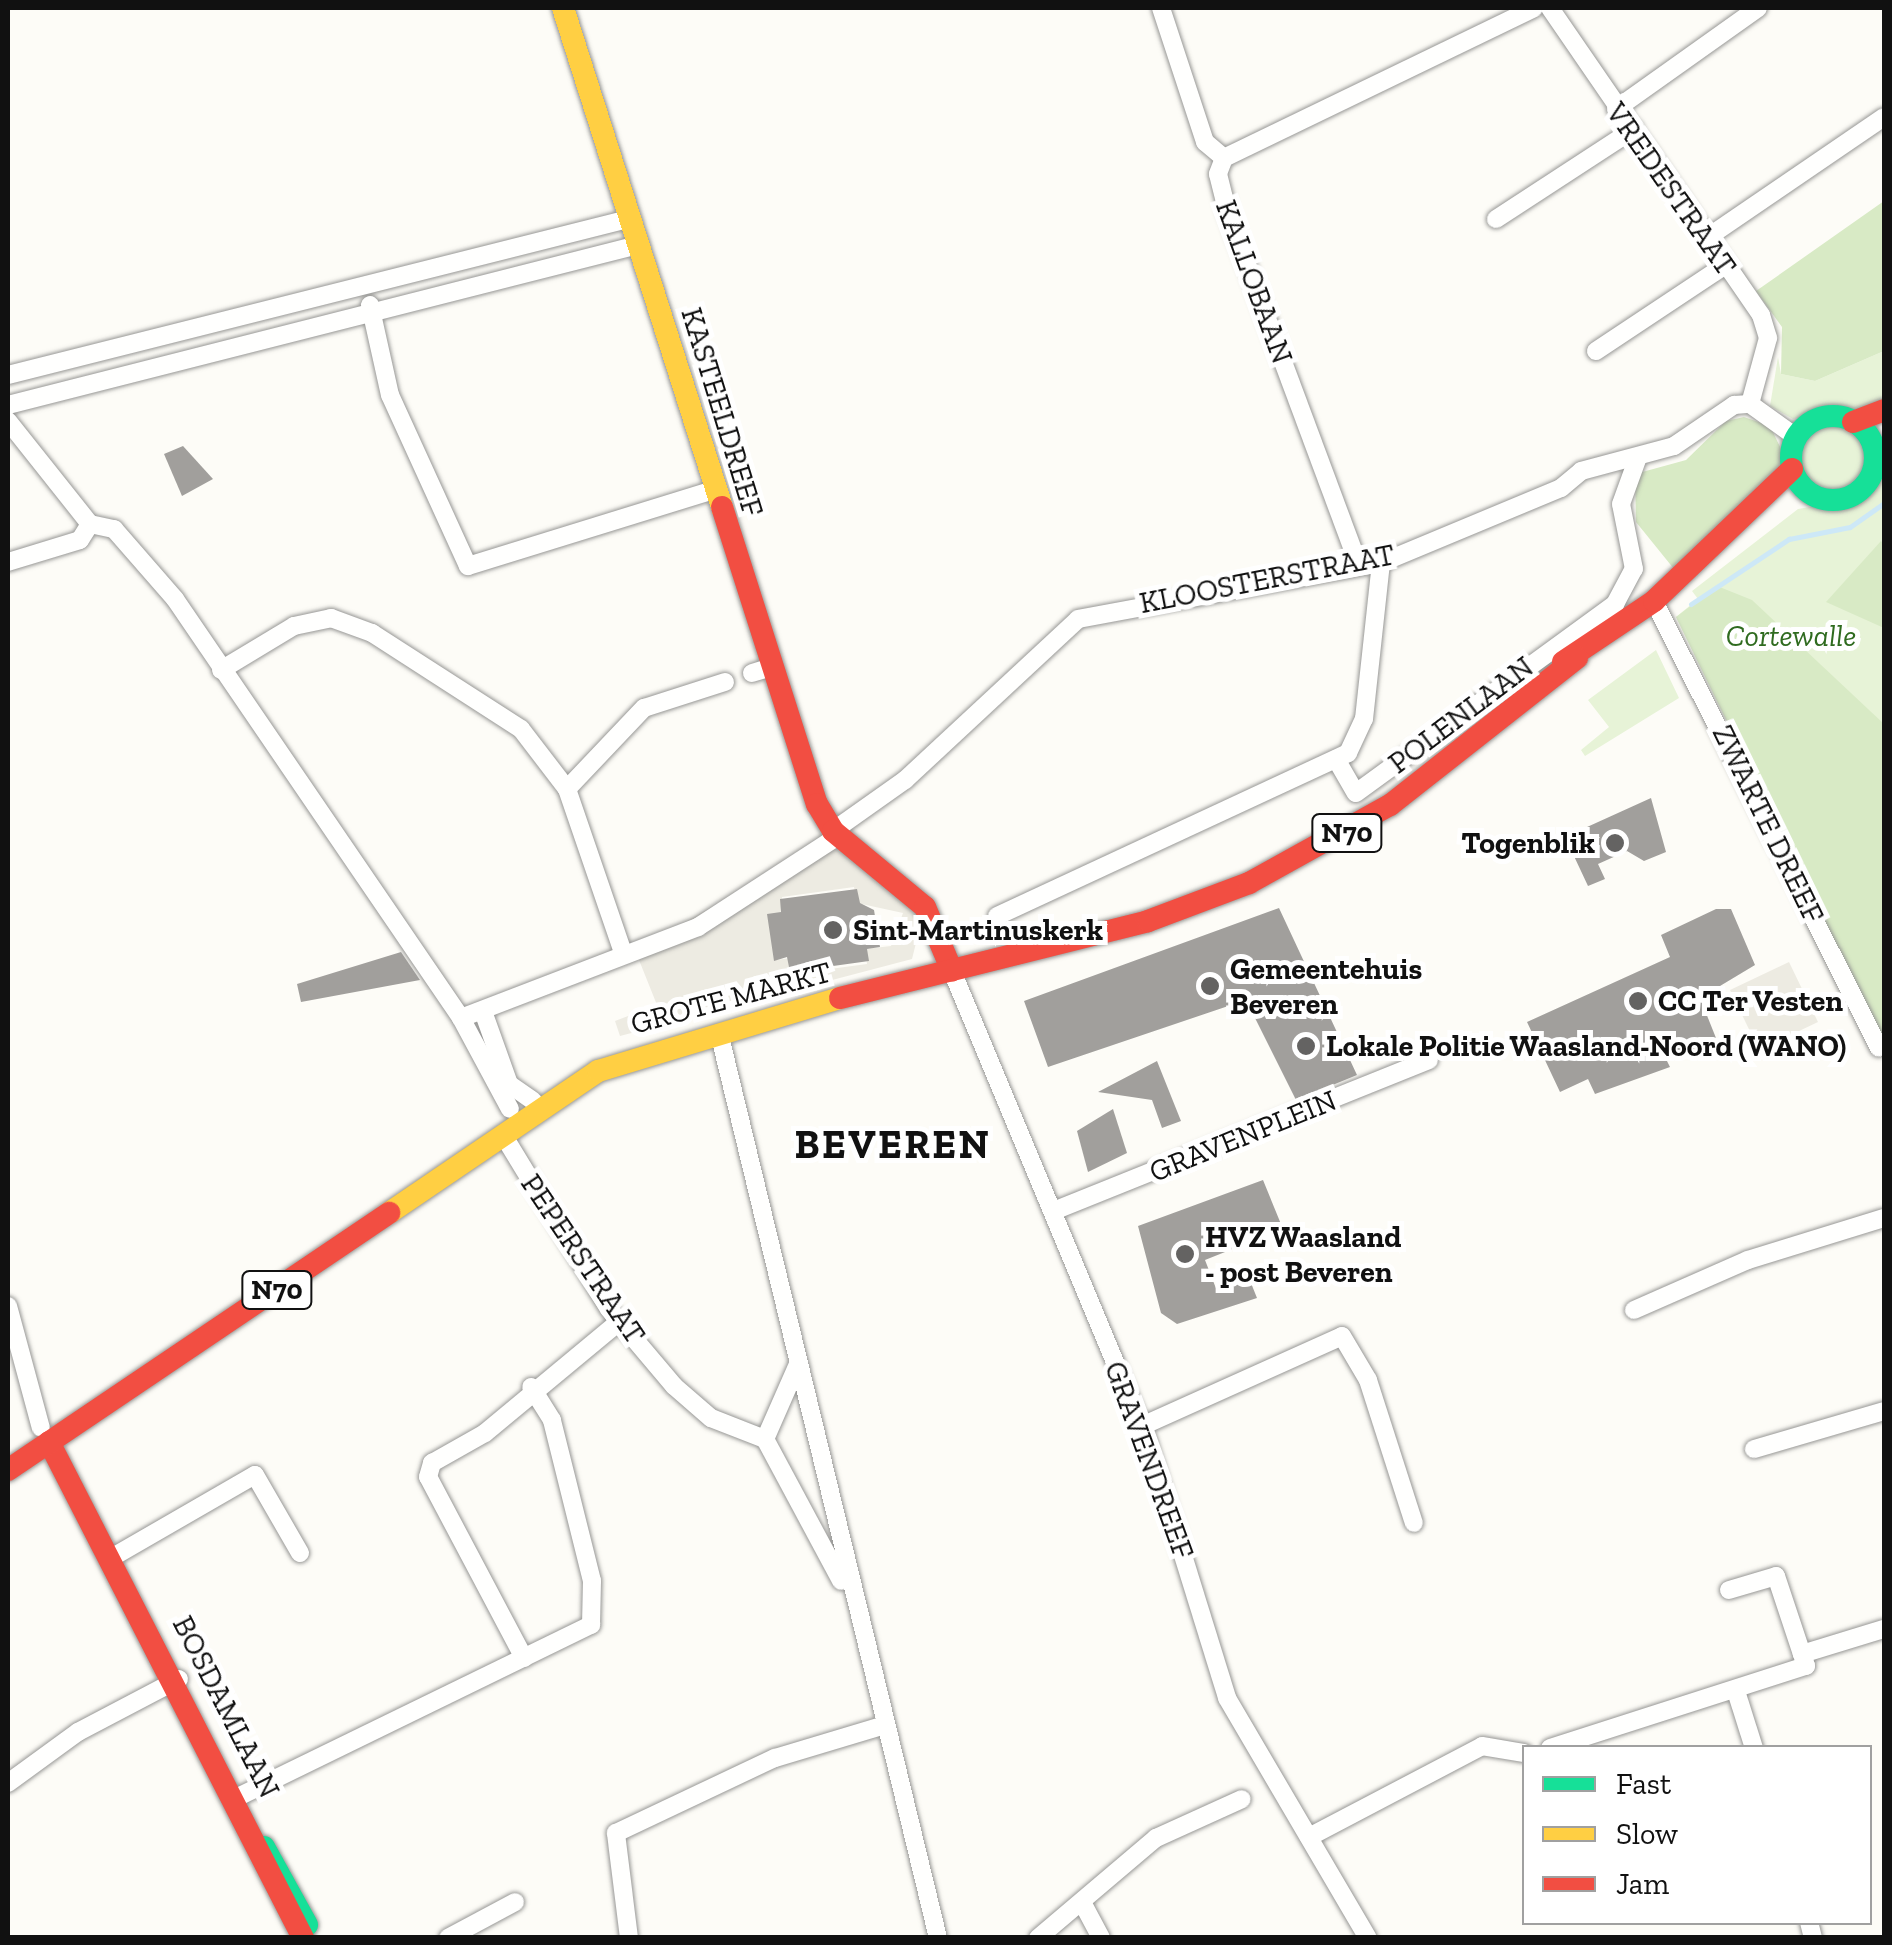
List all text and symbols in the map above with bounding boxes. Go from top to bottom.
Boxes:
street label: VREDESTRAAT [1598,96,1744,282]
street label: KALLOBAAN [1208,195,1300,369]
street label: KASTEELDREEF [673,303,771,521]
street label: KLOOSTERSTRAAT [1136,537,1398,621]
park label: Cortewalle [1726,618,1856,654]
street label: POLENLAAN [1381,649,1541,781]
street label: ZWARTE DREEF [1705,719,1831,929]
road number: N70 [1310,810,1384,856]
place label: Togenblik [1461,825,1595,861]
marker: Togenblik [1604,832,1626,854]
place label: Sint-Martinuskerk [853,912,1103,948]
marker: Sint-Martinuskerk [822,919,844,941]
place label: Gemeentehuis Beveren [1230,951,1422,1022]
street label: GROTE MARKT [627,954,835,1042]
marker: Gemeentehuis Beveren [1199,975,1221,997]
place label: CC Ter Vesten [1658,983,1845,1019]
marker: CC Ter Vesten [1627,990,1649,1012]
place label: Lokale Politie Waasland-Noord (WANO) [1326,1028,1847,1064]
marker: Lokale Politie Waasland-Noord (WANO) [1295,1035,1317,1057]
street label: GRAVENPLEIN [1144,1082,1342,1190]
district label: BEVEREN [795,1120,991,1168]
street label: PEPERSTRAAT [513,1167,653,1351]
place label: HVZ Waasland - post Beveren [1205,1219,1402,1290]
marker: HVZ Waasland - post Beveren [1174,1243,1196,1265]
road number: N70 [240,1267,314,1313]
street label: GRAVENDREEF [1097,1357,1201,1563]
street label: BOSDAMLAAN [165,1610,287,1804]
legend [1522,1745,1872,1925]
text: Fast [1616,1766,1671,1802]
text: Slow [1616,1816,1678,1852]
text: Jam [1616,1866,1669,1902]

